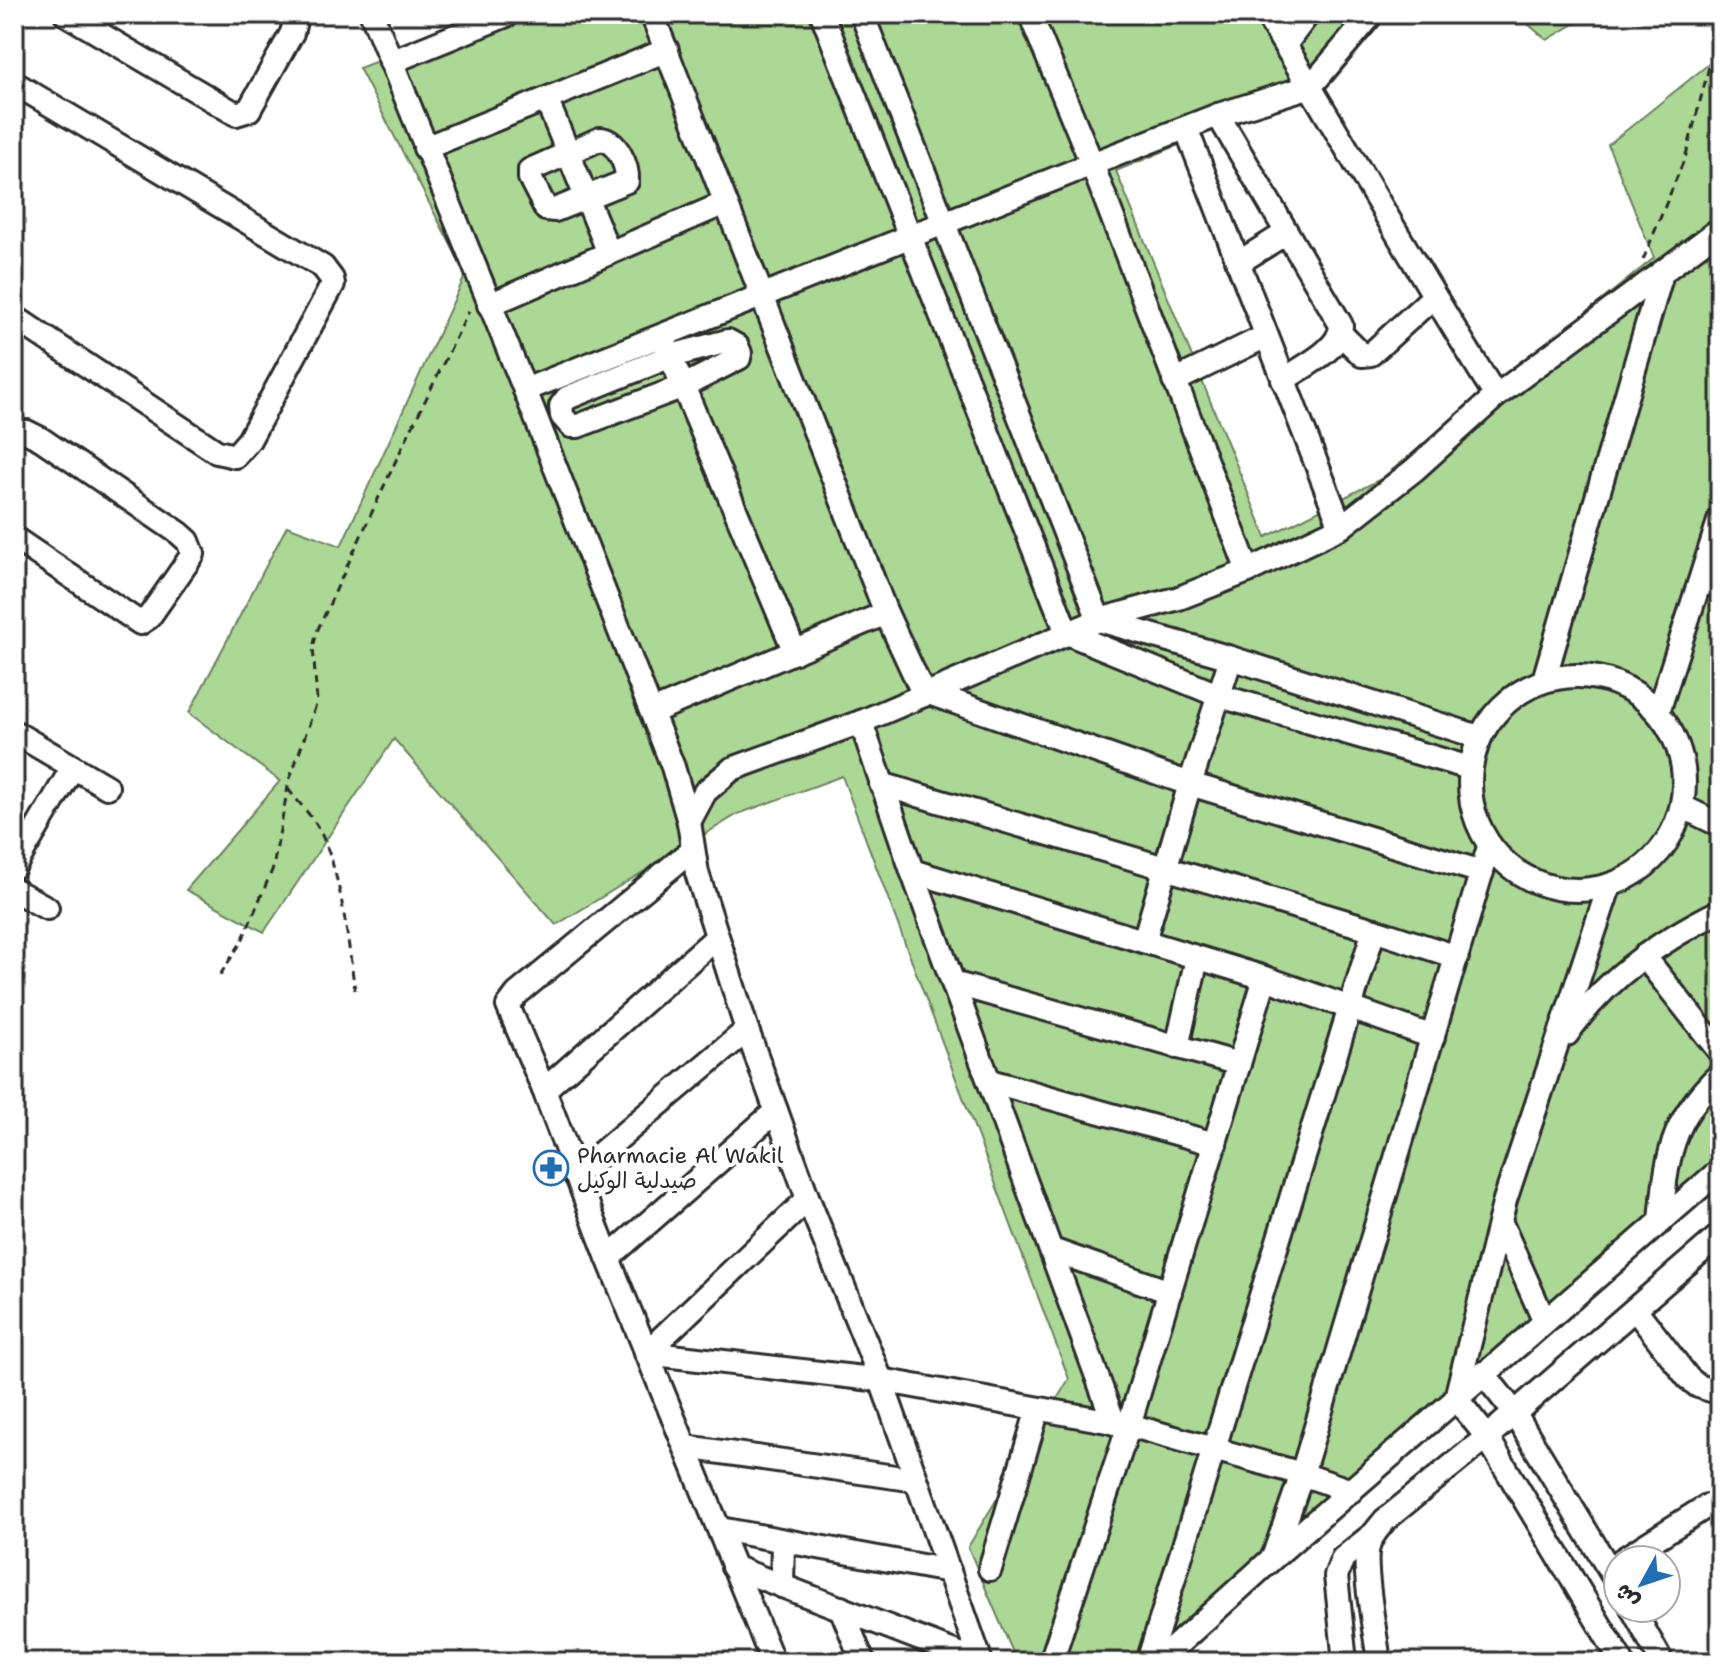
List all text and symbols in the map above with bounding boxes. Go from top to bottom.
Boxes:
place label: Pharmacie Al Wakil صيدلية الوكيل [577,1141,784,1195]
pharmacy icon: Pharmacie Al Wakil صيدلية الوكيل [532,1149,570,1187]
north arrow [1602,1544,1682,1624]
text: ش [1608,1578,1646,1615]

